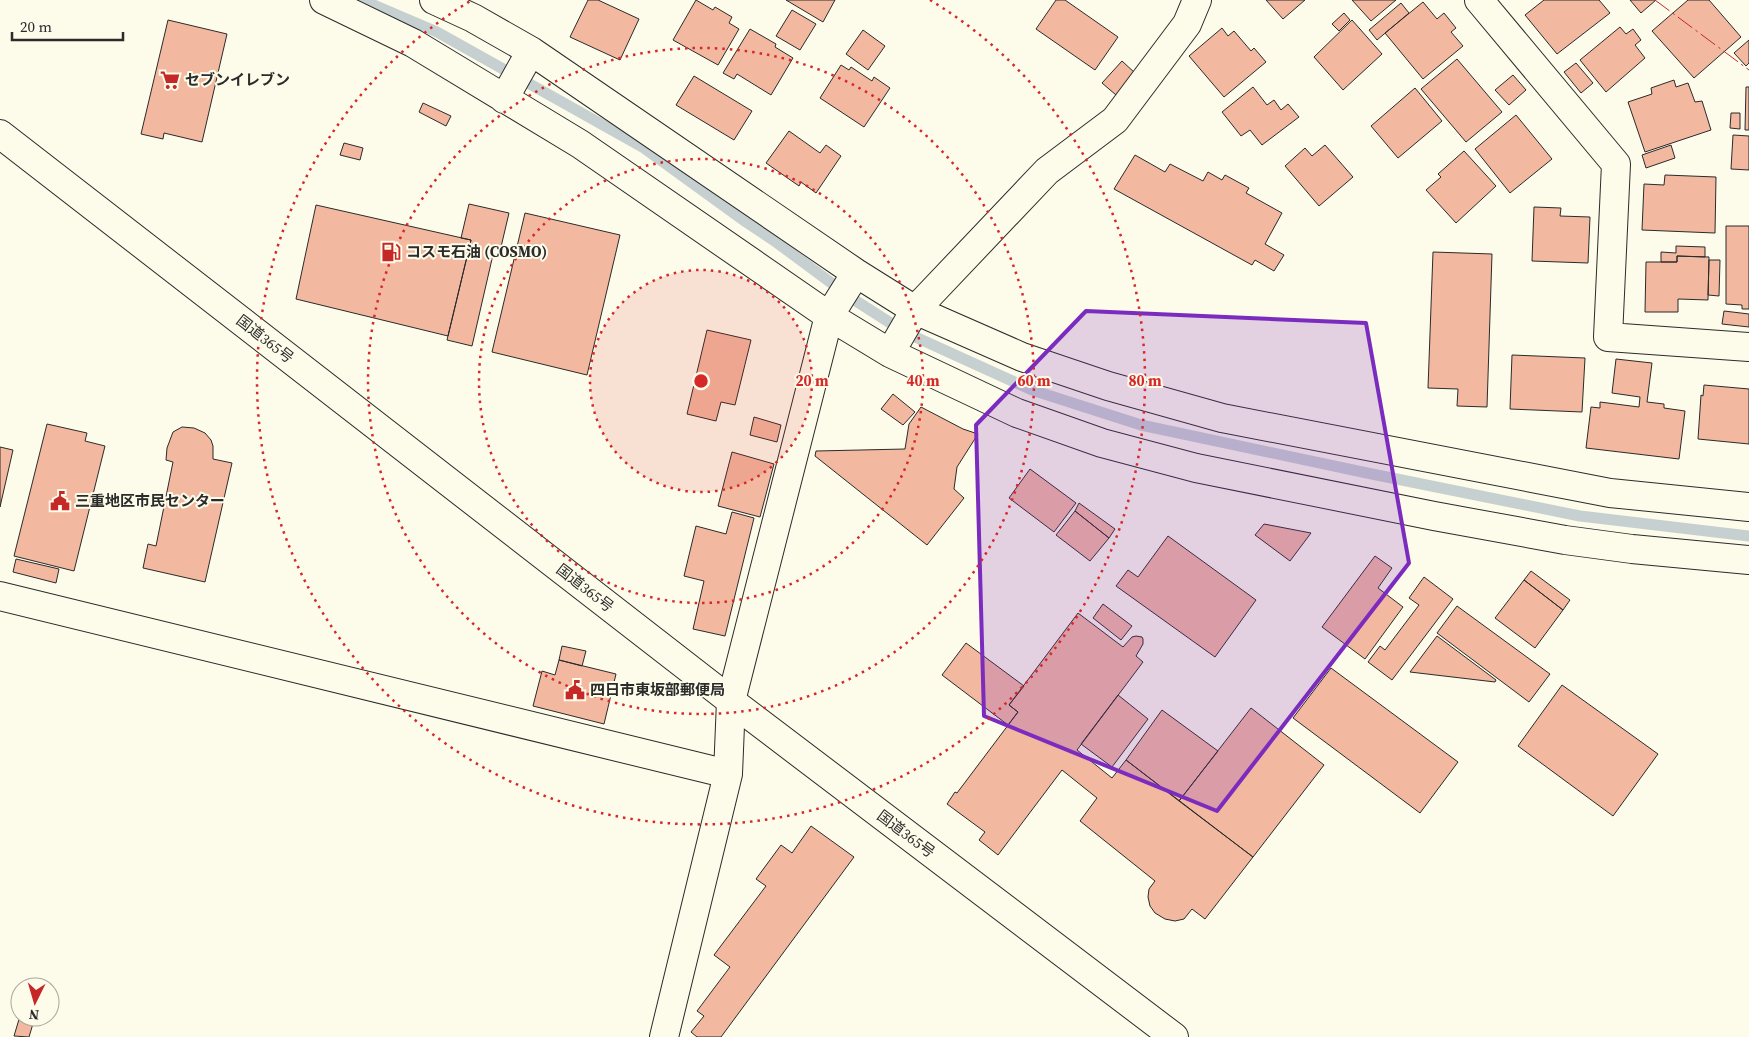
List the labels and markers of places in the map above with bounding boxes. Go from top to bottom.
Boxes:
supermarket icon: セブンイレブン [159,69,181,91]
place label: セブンイレブン [185,69,290,90]
fuel station icon: コスモ石油 (COSMO) [380,241,402,263]
place label: コスモ石油 (COSMO) [406,241,547,262]
centre of rings [692,372,710,390]
public building icon: 三重地区市民センター [49,490,71,512]
place label: 三重地区市民センター [75,490,225,511]
public building icon: 四日市東坂部郵便局 [564,679,586,701]
place label: 四日市東坂部郵便局 [590,679,725,700]

